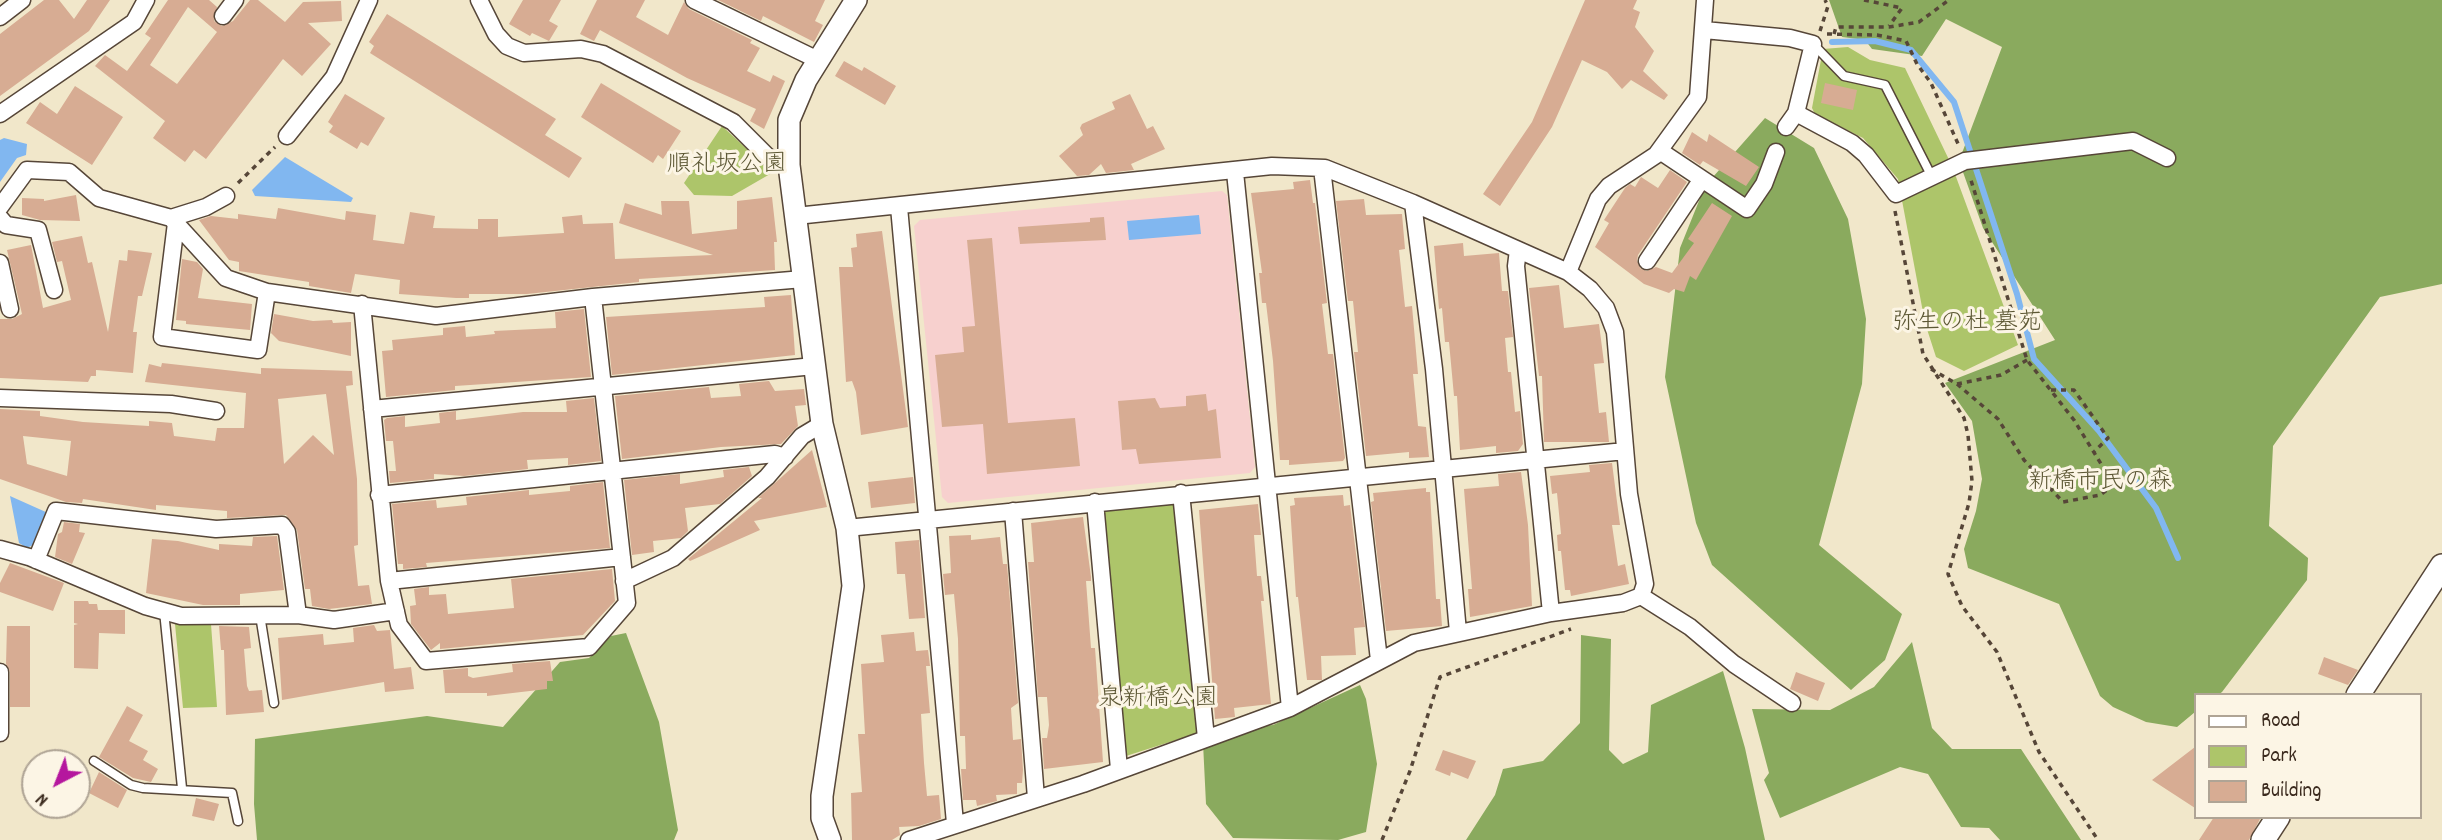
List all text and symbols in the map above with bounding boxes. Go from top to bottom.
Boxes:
park label: 順礼坂公園 [667,153,787,181]
park label: 弥生の杜 墓苑 [1892,311,2042,339]
park label: 新橋市民の森 [2028,470,2172,498]
park label: 泉新橋公園 [1098,687,1218,715]
legend [2194,693,2421,819]
text: Road [2261,707,2300,737]
text: Park [2261,742,2297,772]
north arrow [21,749,91,819]
text: Building [2261,777,2321,807]
text: N [30,785,55,812]

